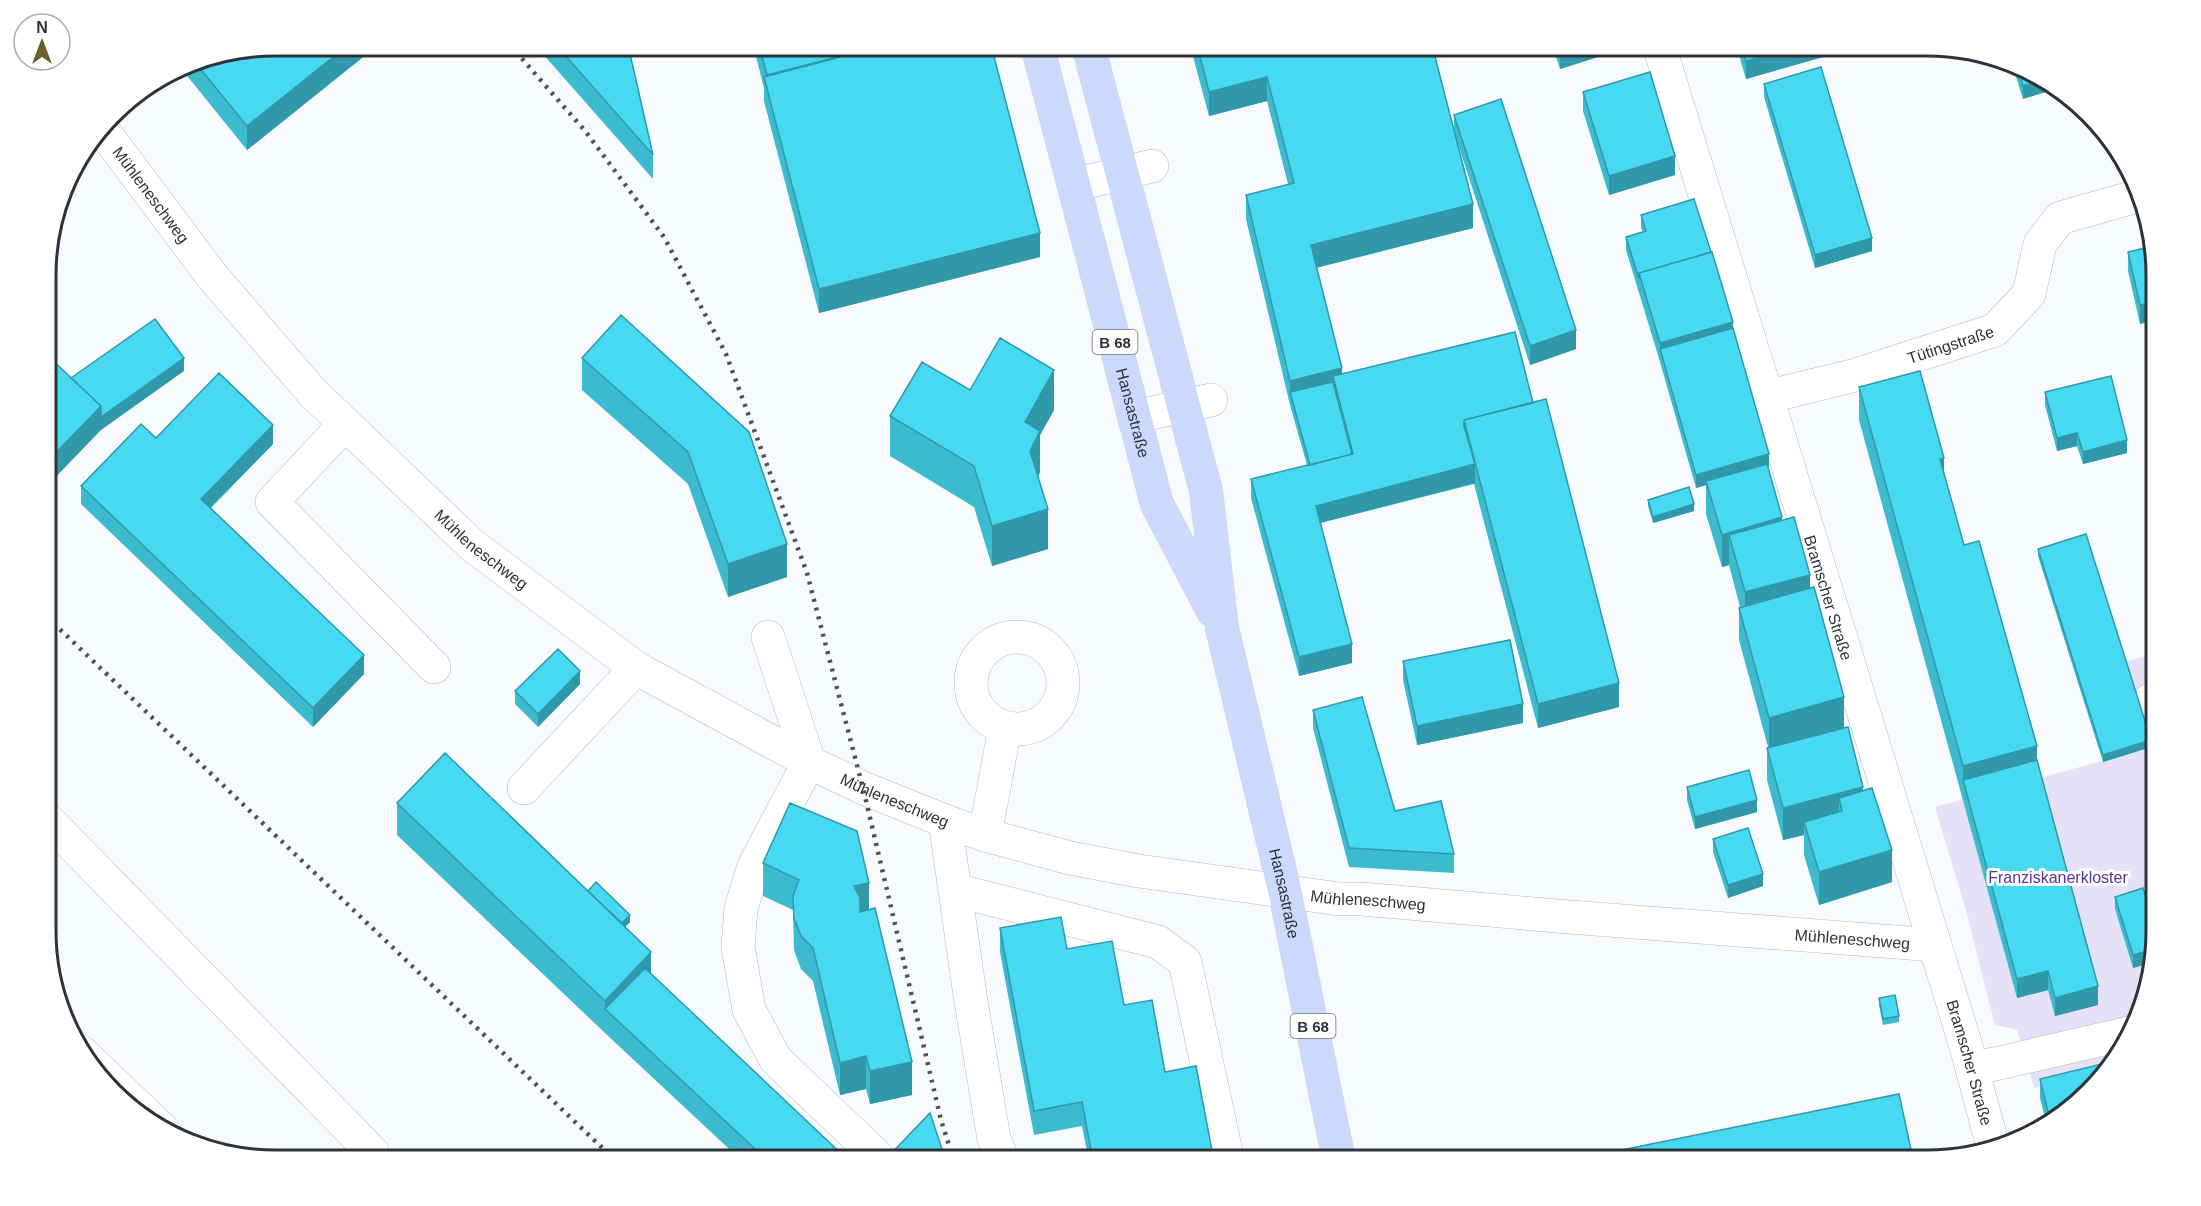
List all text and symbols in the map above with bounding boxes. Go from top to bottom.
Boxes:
north arrow [12,12,72,72]
text: N [36,19,48,36]
street label: Mühleneschweg [110,143,193,246]
street label: Tütingstraße [1905,322,1996,366]
road number: B 68 [1092,330,1138,354]
street label: Hansastraße [1113,366,1153,459]
street label: Mühleneschweg [431,506,531,592]
street label: Bramscher Straße [1801,533,1856,662]
street label: Mühleneschweg [838,770,951,830]
street label: Hansastraße [1266,847,1303,940]
park label: Franziskanerkloster [1988,869,2128,886]
street label: Mühleneschweg [1309,887,1426,913]
street label: Mühleneschweg [1794,926,1911,952]
street label: Bramscher Straße [1944,998,1995,1127]
road number: B 68 [1290,1014,1336,1038]

